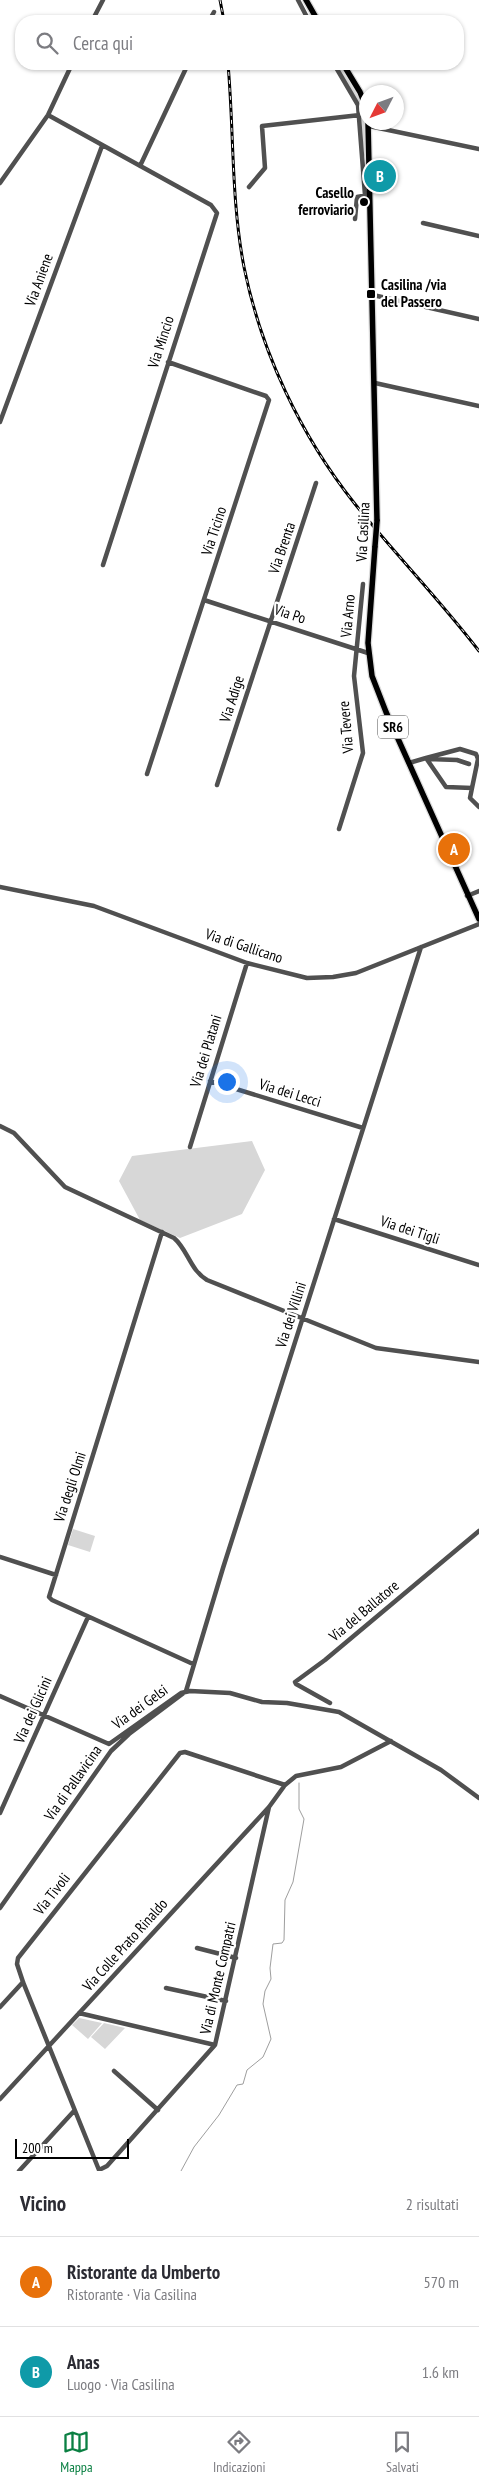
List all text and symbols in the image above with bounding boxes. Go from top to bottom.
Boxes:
search box [15,15,464,70]
icon: search [33,29,61,57]
text: Cerca qui [73,31,133,55]
north arrow [359,85,404,130]
pin: B [364,157,396,195]
place label: Casello ferroviario [298,183,354,219]
marker: Casello ferroviario [358,196,370,208]
street label: Via Aniene [20,251,57,310]
place label: Casilina /via del Passero [381,275,446,311]
marker: Casilina /via del Passero [365,288,377,300]
street label: Via Mincio [143,313,178,371]
street label: Via Casilina [351,502,374,563]
street label: Via Ticino [196,504,230,559]
street label: Via Brenta [264,519,299,577]
street label: Via Arno [336,594,359,639]
street label: Via Po [271,599,308,628]
street label: Via Adige [215,673,248,726]
street label: Via Tevere [334,700,357,755]
road number: SR6 [378,716,408,739]
pin: A [438,830,470,868]
street label: Via di Gallicano [202,924,285,967]
street label: Via dei Platani [185,1012,226,1090]
your location [214,1069,240,1095]
street label: Via dei Lecci [256,1074,323,1111]
street label: Via dei Tigli [377,1211,442,1248]
street label: Via dei Villini [271,1279,310,1351]
street label: Via degli Olmi [49,1449,90,1526]
street label: Via del Ballatore [324,1576,403,1646]
street label: Via dei Glicini [9,1673,56,1747]
street label: Via dei Gelsi [107,1680,171,1734]
street label: Via di Pallavicina [39,1741,106,1825]
street label: Via Tivoli [29,1869,74,1919]
street label: Via Colle Prato Rinaldo [77,1894,171,1996]
street label: Via di Monte Compatri [195,1920,240,2037]
scale bar [15,2136,129,2159]
text: 200 m [22,2139,53,2157]
text: Vicino [20,2190,66,2217]
text: 2 risultati [406,2194,459,2214]
text: Ristorante da Umberto [67,2260,220,2284]
text: A [32,2272,40,2292]
text: 570 m [424,2272,459,2292]
text: Ristorante · Via Casilina [67,2284,197,2304]
text: Anas [67,2350,100,2374]
text: B [32,2362,40,2382]
text: 1.6 km [422,2362,459,2382]
text: Luogo · Via Casilina [67,2374,175,2394]
tab: Mappa [60,2428,93,2476]
tab: Indicazioni [213,2428,265,2476]
tab: Salvati [386,2428,419,2476]

